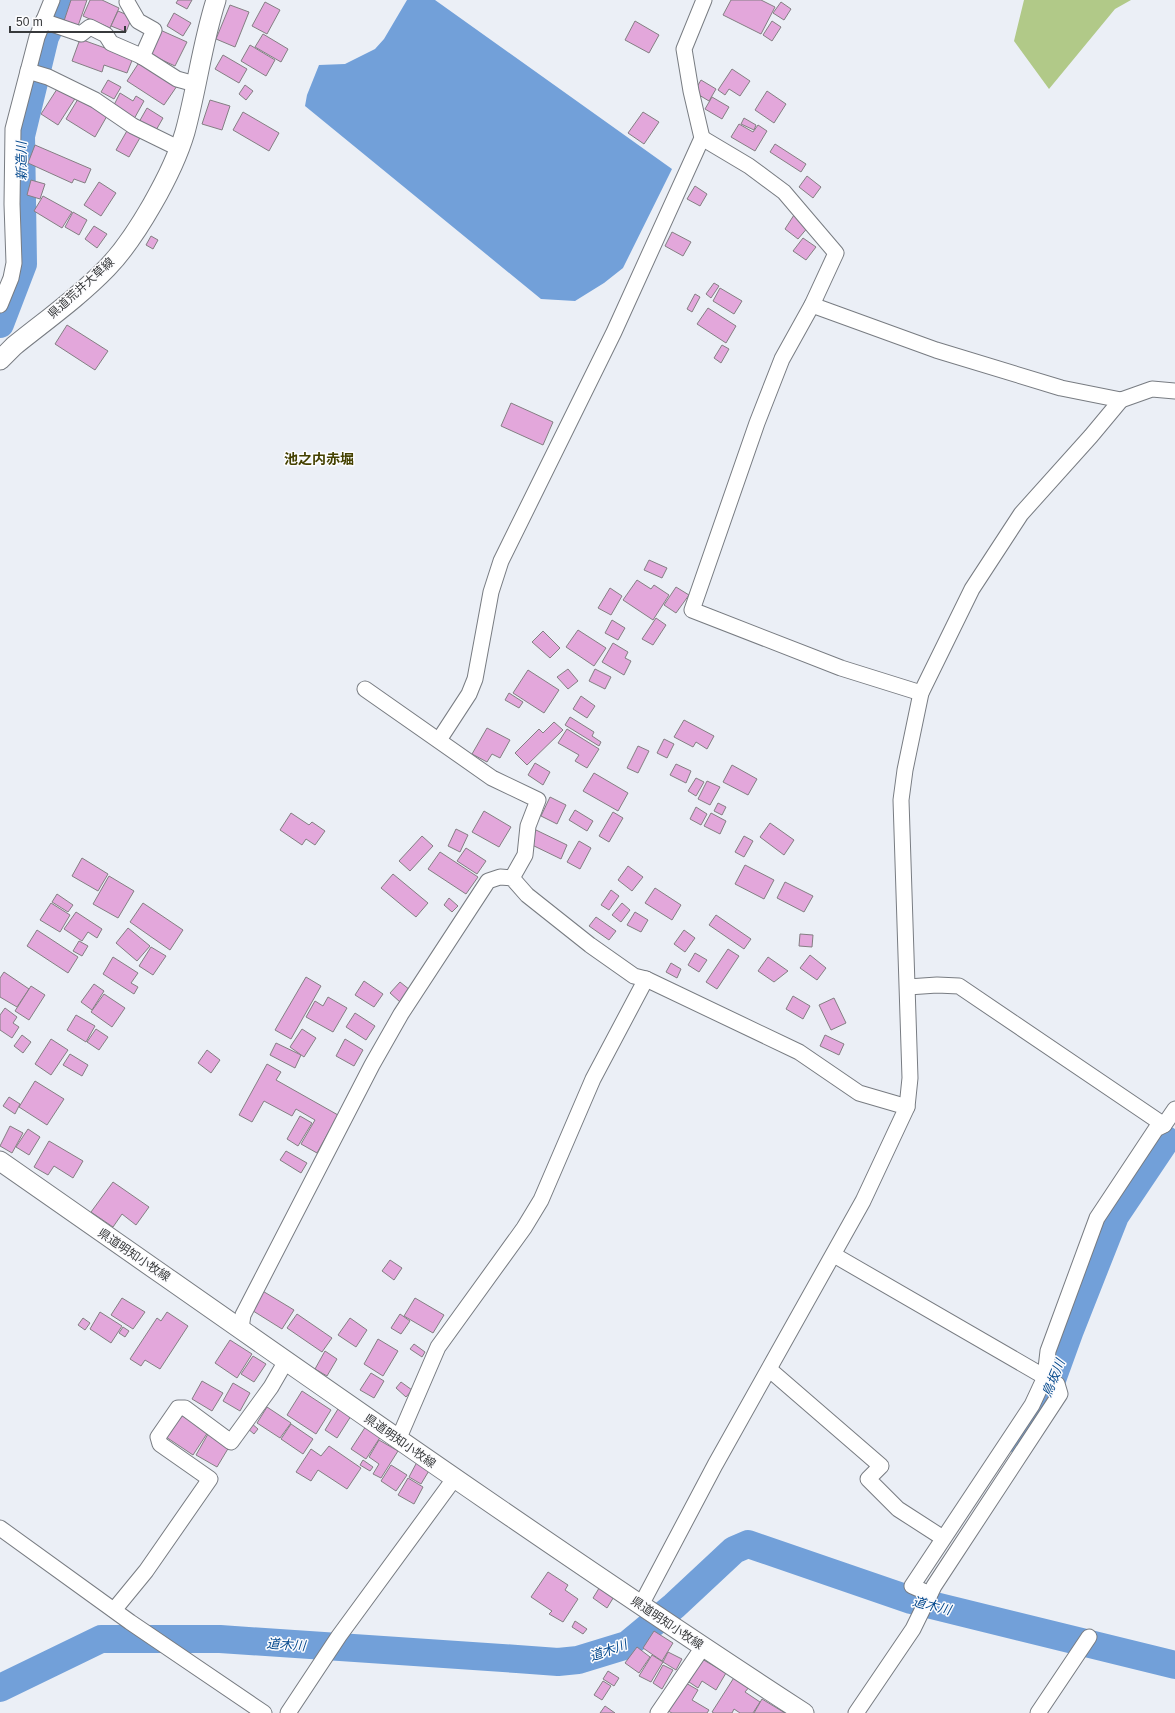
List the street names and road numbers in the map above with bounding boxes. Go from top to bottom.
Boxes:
street label: 県道荒井大草線 [45,255,117,321]
street label: 県道明知小牧線 [95,1226,173,1284]
street label: 県道明知小牧線 [362,1411,438,1471]
street label: 県道明知小牧線 [628,1594,706,1652]

